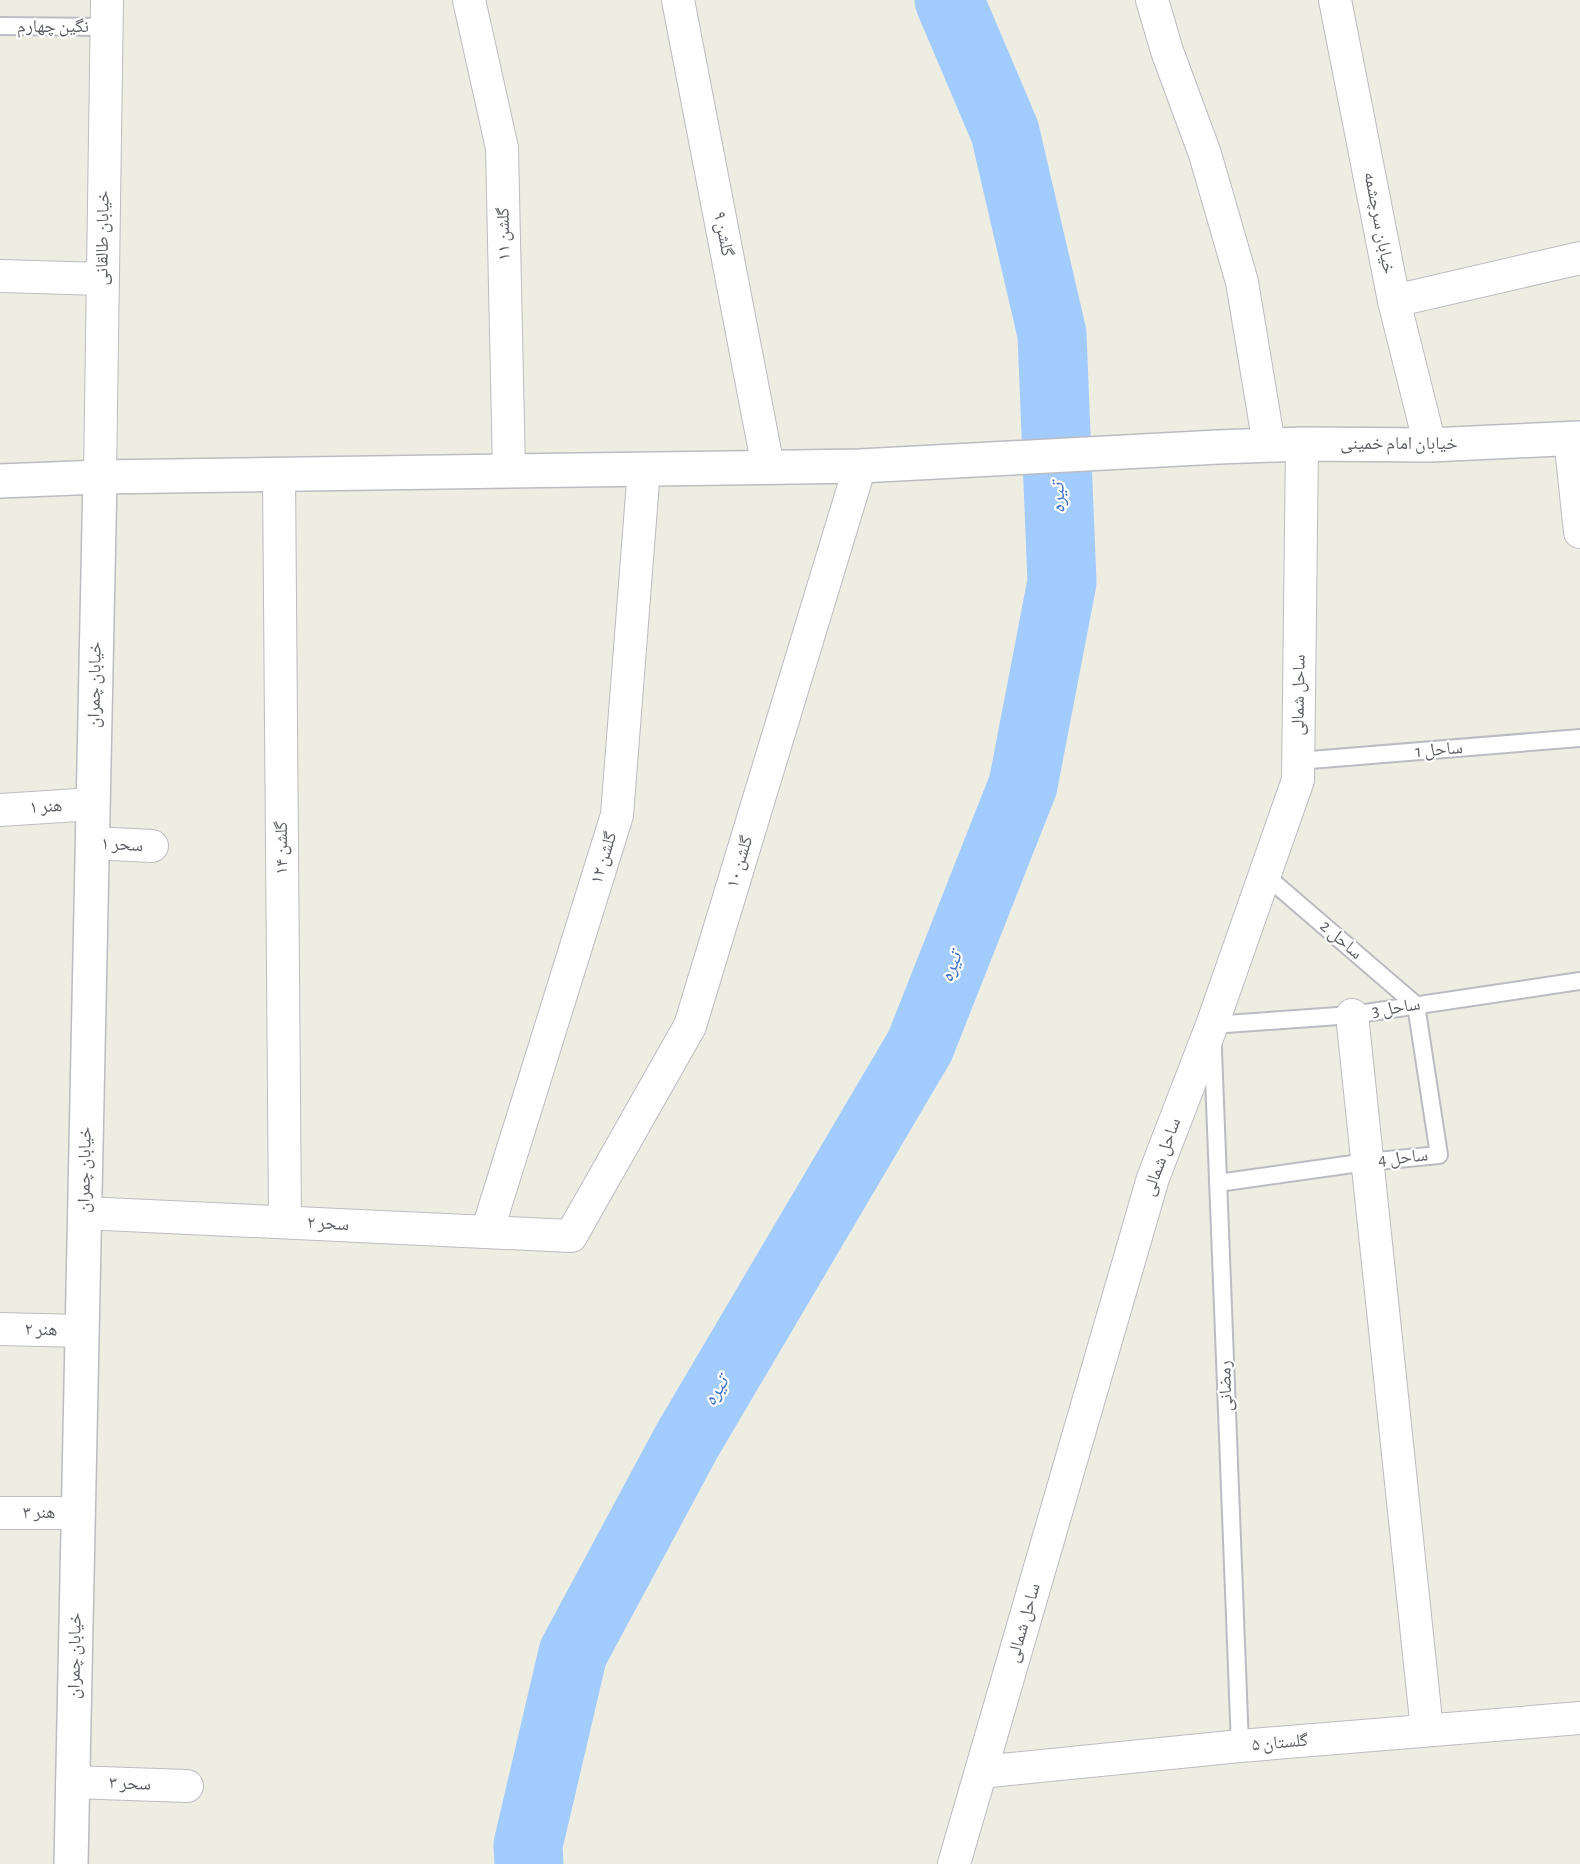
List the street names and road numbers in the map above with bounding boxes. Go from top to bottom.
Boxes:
street label: نگین چهارم [17,18,89,38]
street label: خیابان سرچشمه [1359,170,1398,276]
street label: خیابان طالقانی [93,191,114,285]
street label: گلشن ۱۱ [495,207,514,261]
street label: گلشن ۹ [709,210,736,259]
street label: خیابان امام خمینی [1340,435,1458,455]
street label: خیابان چمران [85,642,106,728]
street label: ساحل شمالی [1289,654,1310,736]
street label: ساحل 1 [1414,739,1464,762]
street label: هنر ۱ [29,797,63,817]
street label: گلشن ۱۴ [273,821,292,875]
street label: گلشن ۱۲ [588,829,622,887]
street label: گلشن ۱۰ [724,833,758,891]
street label: سحر ۱ [100,835,144,855]
street label: ساحل 2 [1316,917,1366,964]
street label: ساحل 3 [1370,995,1422,1022]
street label: ساحل شمالی [1140,1116,1185,1199]
street label: خیابان چمران [75,1127,96,1213]
street label: ساحل 4 [1377,1146,1429,1171]
street label: سحر ۲ [306,1214,350,1234]
street label: هنر ۲ [24,1321,58,1339]
street label: رمضانی [1216,1360,1237,1412]
street label: هنر ۳ [23,1504,55,1522]
street label: ساحل شمالی [1004,1581,1045,1665]
street label: خیابان چمران [65,1613,86,1699]
street label: گلستان ۵ [1251,1732,1310,1755]
street label: سحر ۳ [109,1774,151,1794]

